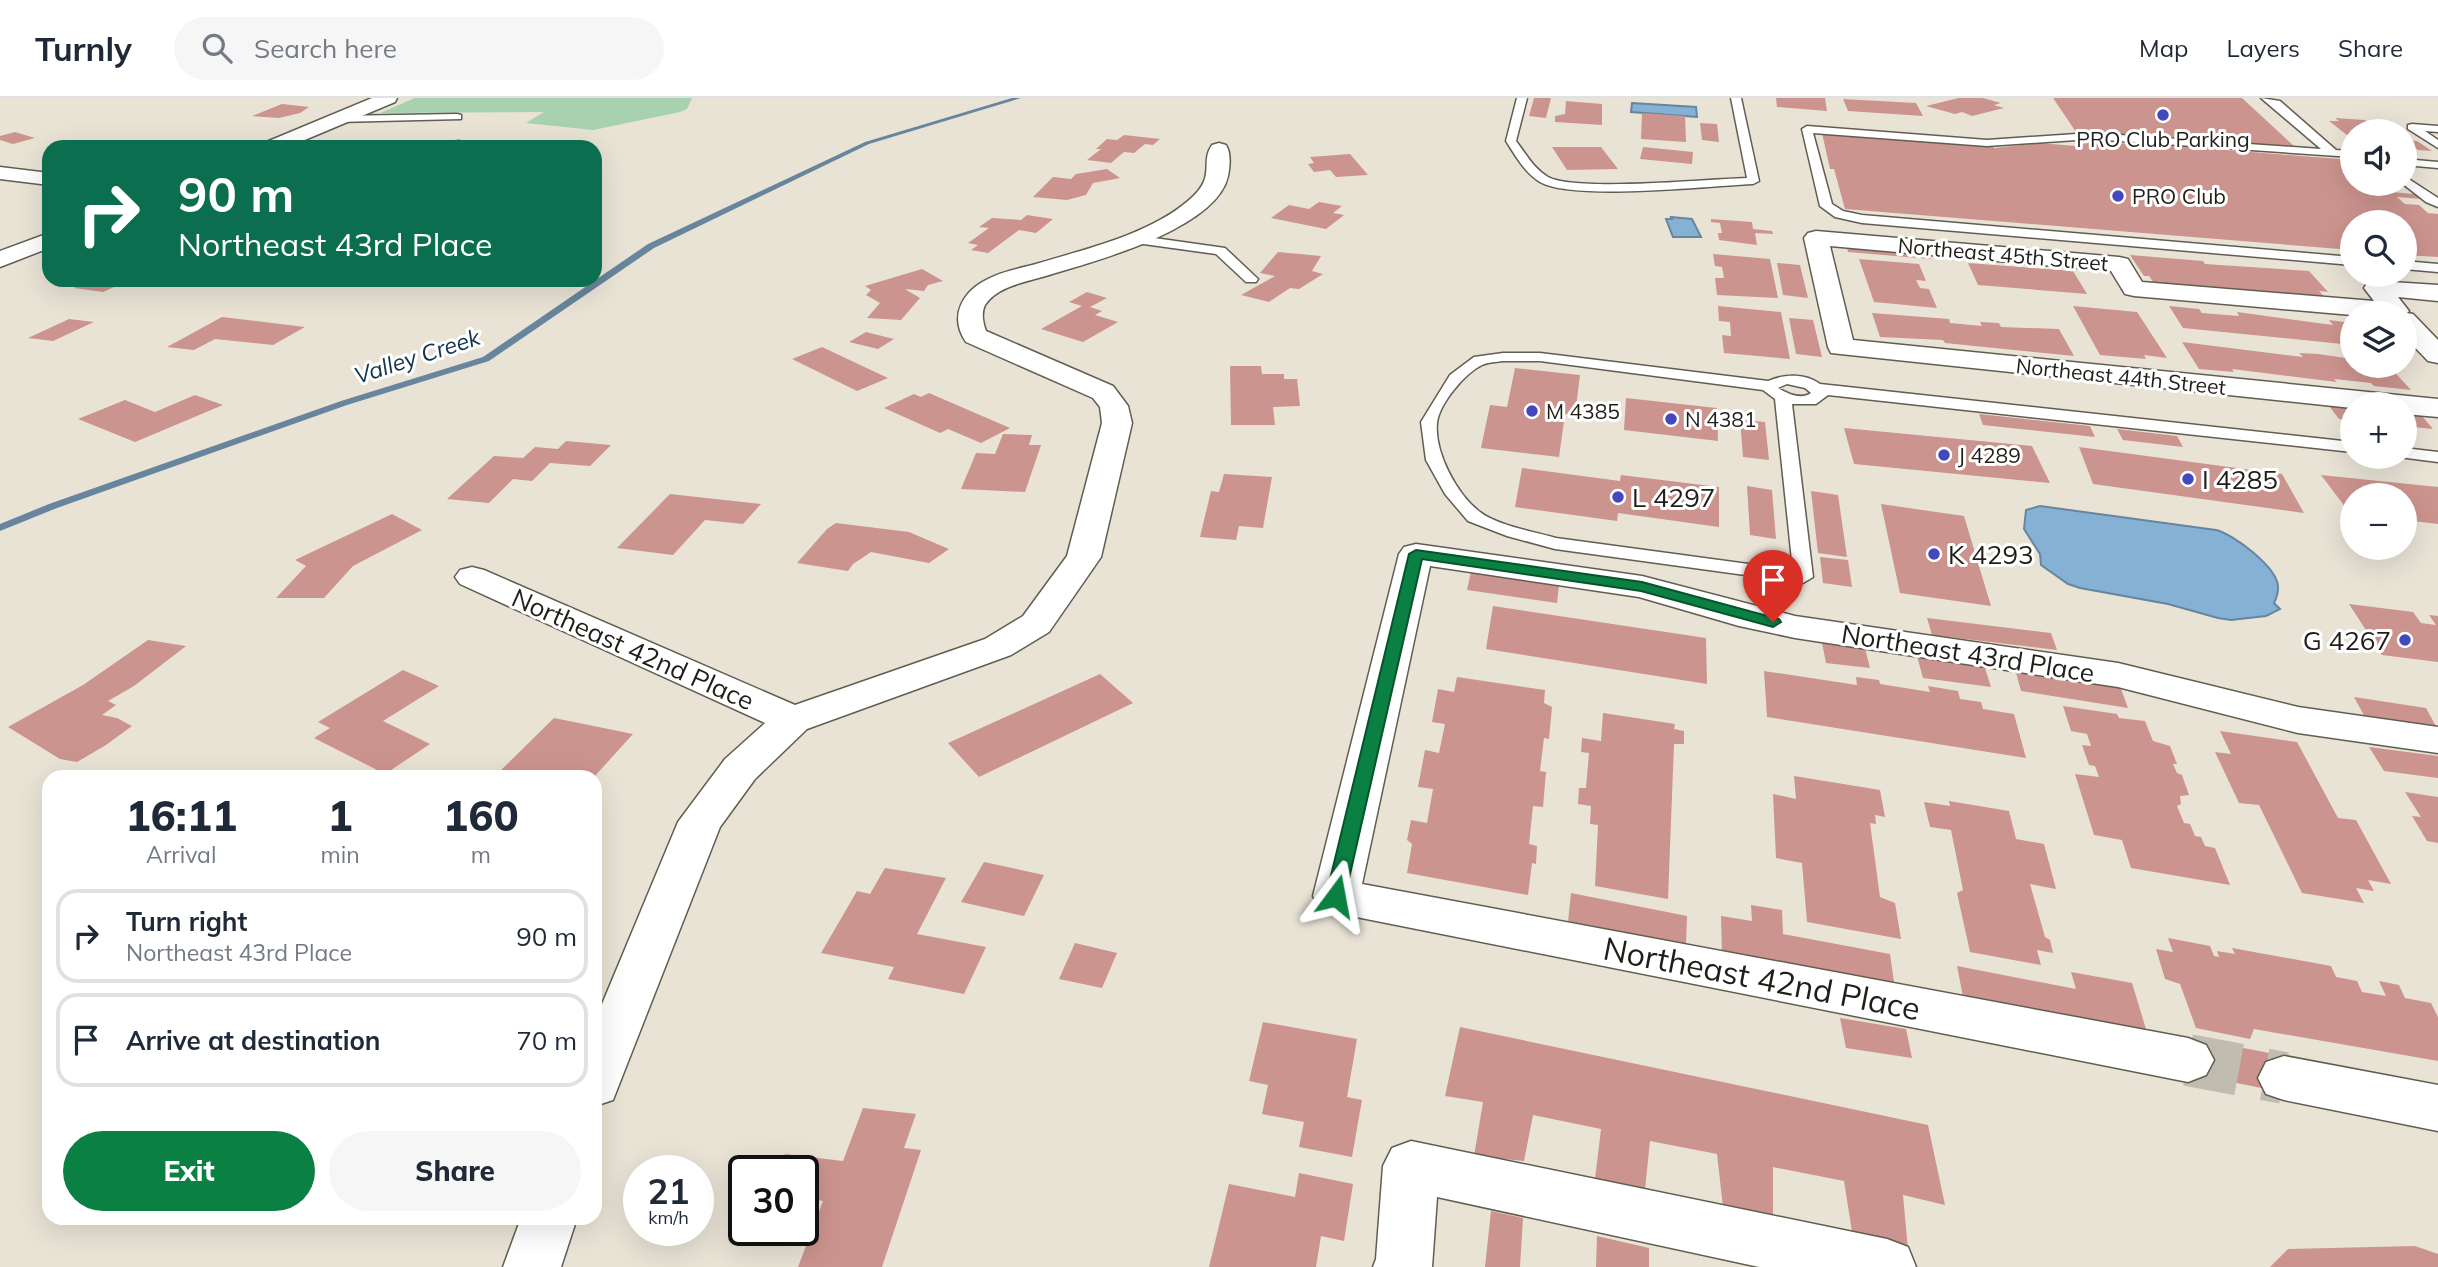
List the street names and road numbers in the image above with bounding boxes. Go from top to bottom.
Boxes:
street label: Northeast 45th Street [1897,232,2109,276]
street label: Northeast 44th Street [2015,352,2227,400]
street label: Northeast 42nd Place [507,581,759,717]
street label: Northeast 43rd Place [1839,617,2097,689]
street label: Northeast 42nd Place [1600,928,1924,1028]

